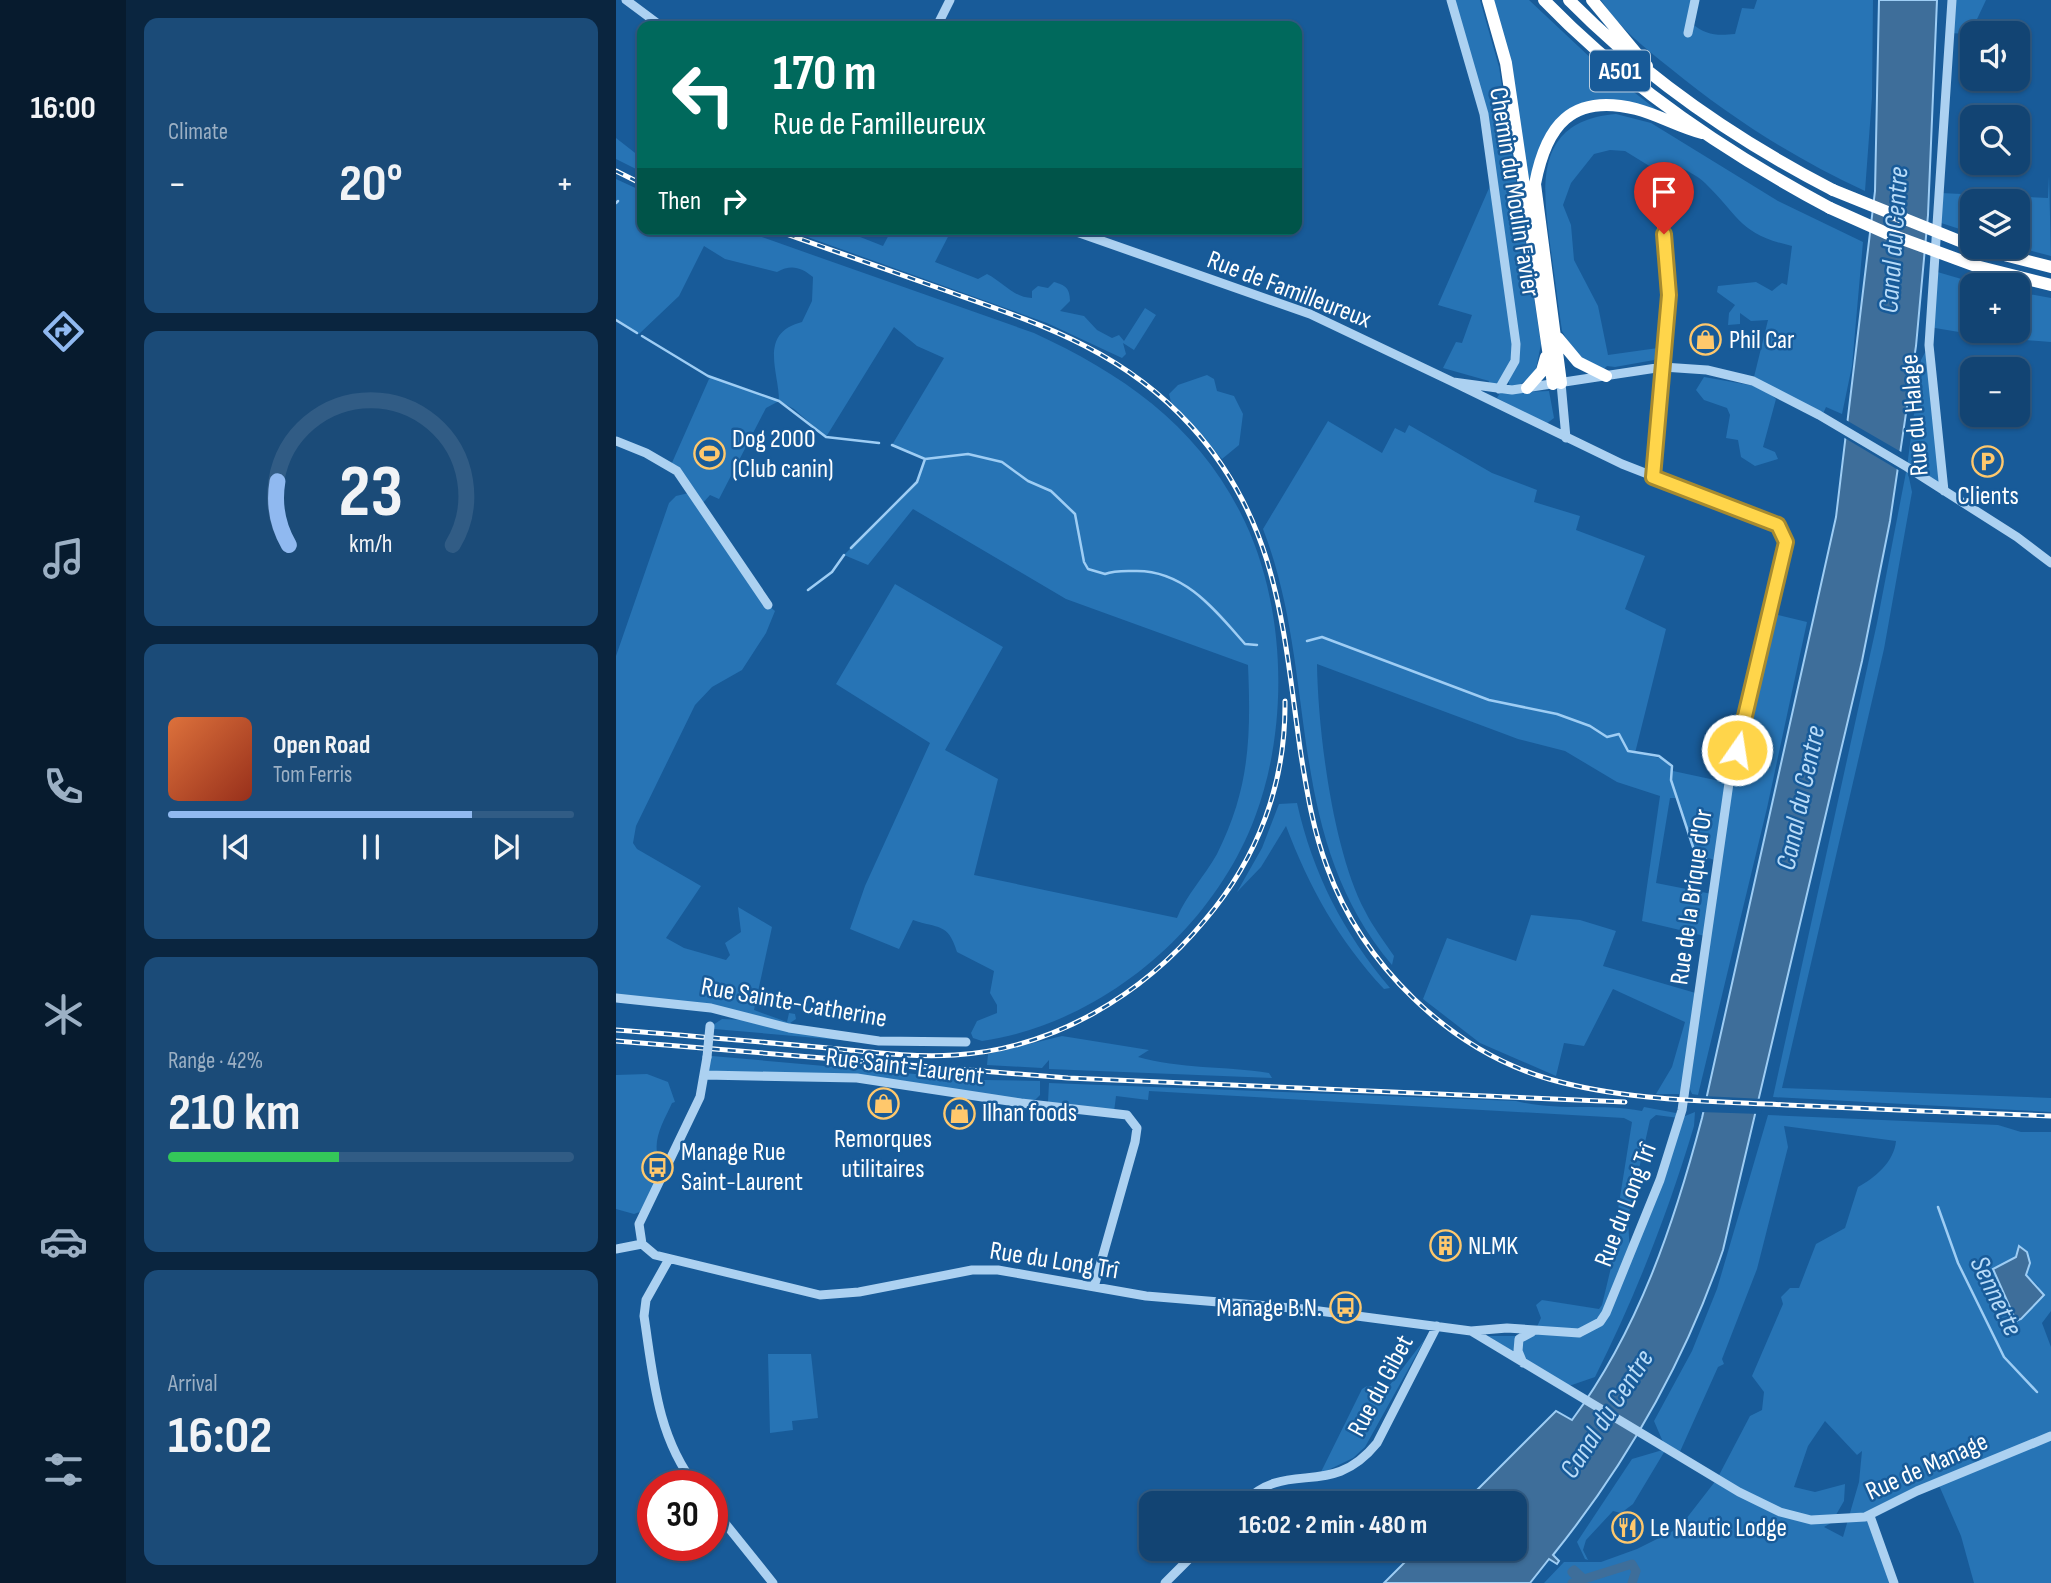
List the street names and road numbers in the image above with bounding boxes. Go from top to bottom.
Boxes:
road number: A501 [1590,50,1650,92]
street label: Chemin du Moulin Favier [1482,85,1546,299]
street label: Rue de Familleureux [1203,245,1376,336]
street label: Rue du Halage [1894,353,1936,477]
street label: Rue de la Brique d'Or [1664,807,1720,987]
street label: Rue Sainte-Catherine [699,971,889,1035]
street label: Rue Saint-Laurent [824,1042,986,1092]
street label: Rue du Long Trî [1588,1138,1664,1271]
street label: Rue du Long Trî [987,1236,1122,1287]
street label: Rue du Gibet [1341,1330,1421,1442]
street label: Rue de Manage [1861,1426,1993,1508]

